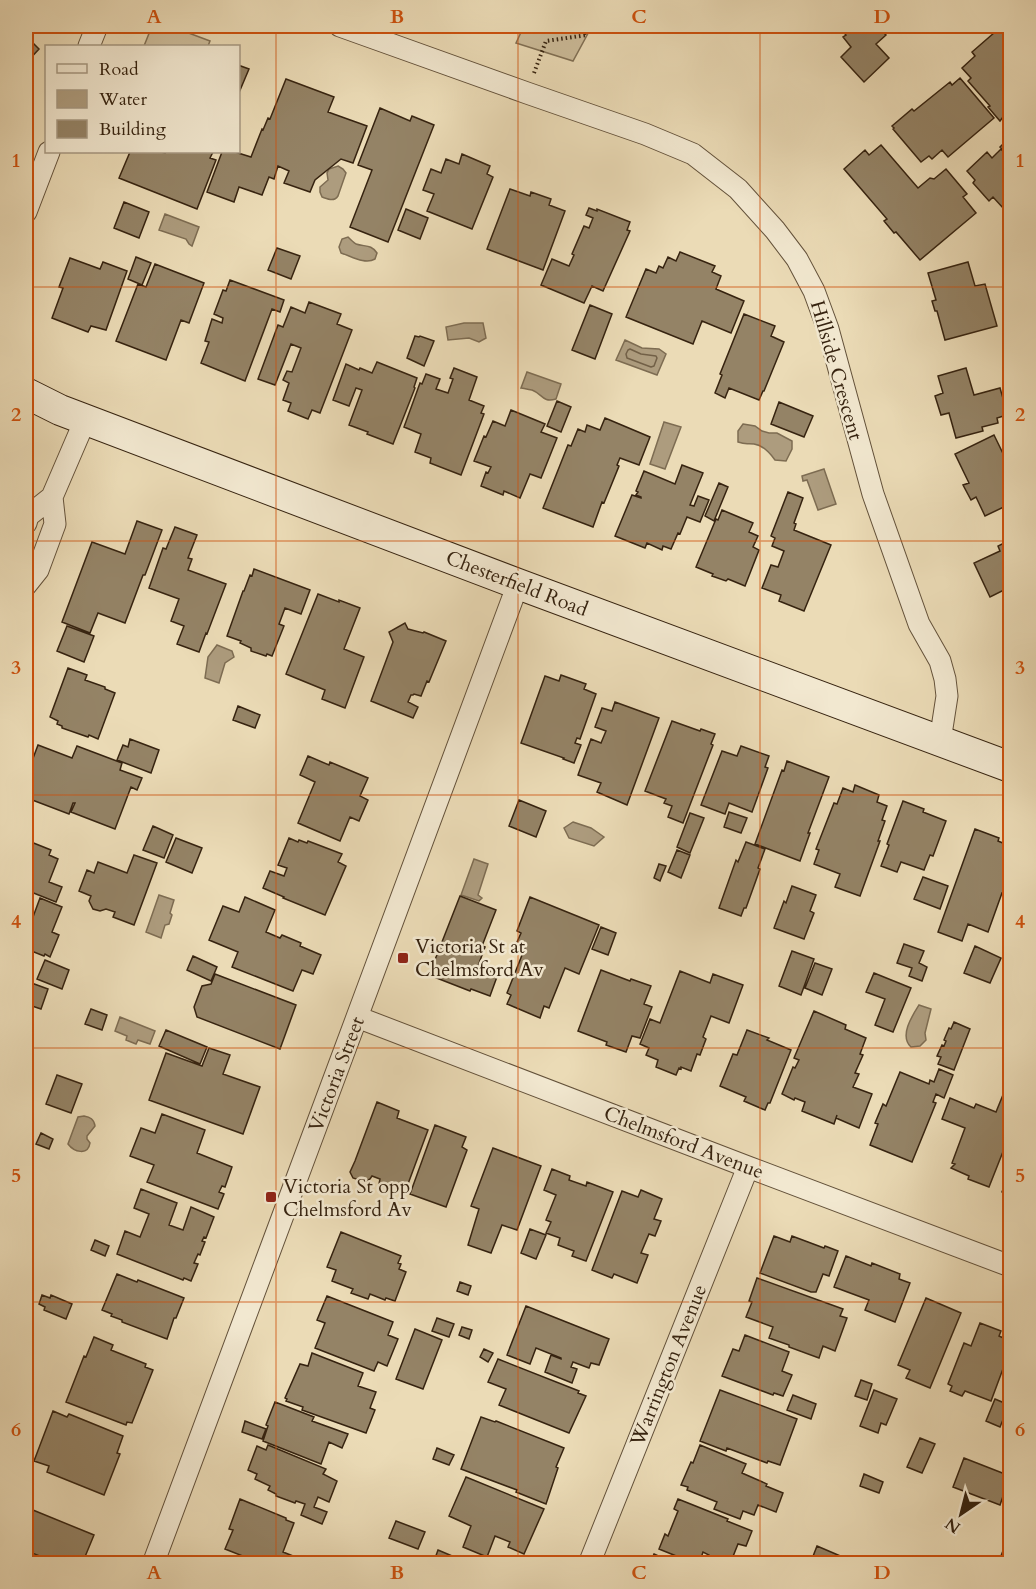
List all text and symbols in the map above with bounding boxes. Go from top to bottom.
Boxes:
text: A [146,3,162,30]
text: B [390,3,404,30]
text: C [631,3,647,30]
text: D [873,3,891,30]
legend [45,45,240,153]
text: Road [99,57,139,82]
text: Water [98,87,148,112]
text: Building [99,117,167,142]
text: 1 [11,147,21,174]
text: 1 [1015,147,1025,174]
street label: Hillside Crescent [804,297,870,444]
text: 2 [11,401,21,428]
text: 2 [1015,401,1025,428]
street label: Chesterfield Road [442,544,592,623]
text: 3 [11,654,21,681]
text: 3 [1015,654,1025,681]
text: 4 [11,908,21,935]
text: 4 [1015,908,1025,935]
place label: Victoria St at Chelmsford Av [415,933,544,983]
marker: Victoria St at Chelmsford Av [396,951,410,965]
street label: Victoria Street [302,1012,371,1136]
street label: Chelmsford Avenue [600,1100,768,1185]
text: 5 [11,1162,21,1189]
text: 5 [1015,1162,1025,1189]
place label: Victoria St opp Chelmsford Av [283,1173,412,1223]
marker: Victoria St opp Chelmsford Av [264,1190,278,1204]
street label: Warrington Avenue [623,1280,713,1451]
text: 6 [11,1416,21,1443]
text: 6 [1015,1416,1025,1443]
north arrow [931,1484,991,1544]
text: N [941,1512,965,1538]
text: A [146,1559,162,1586]
text: B [390,1559,404,1586]
text: C [631,1559,647,1586]
text: D [873,1559,891,1586]

